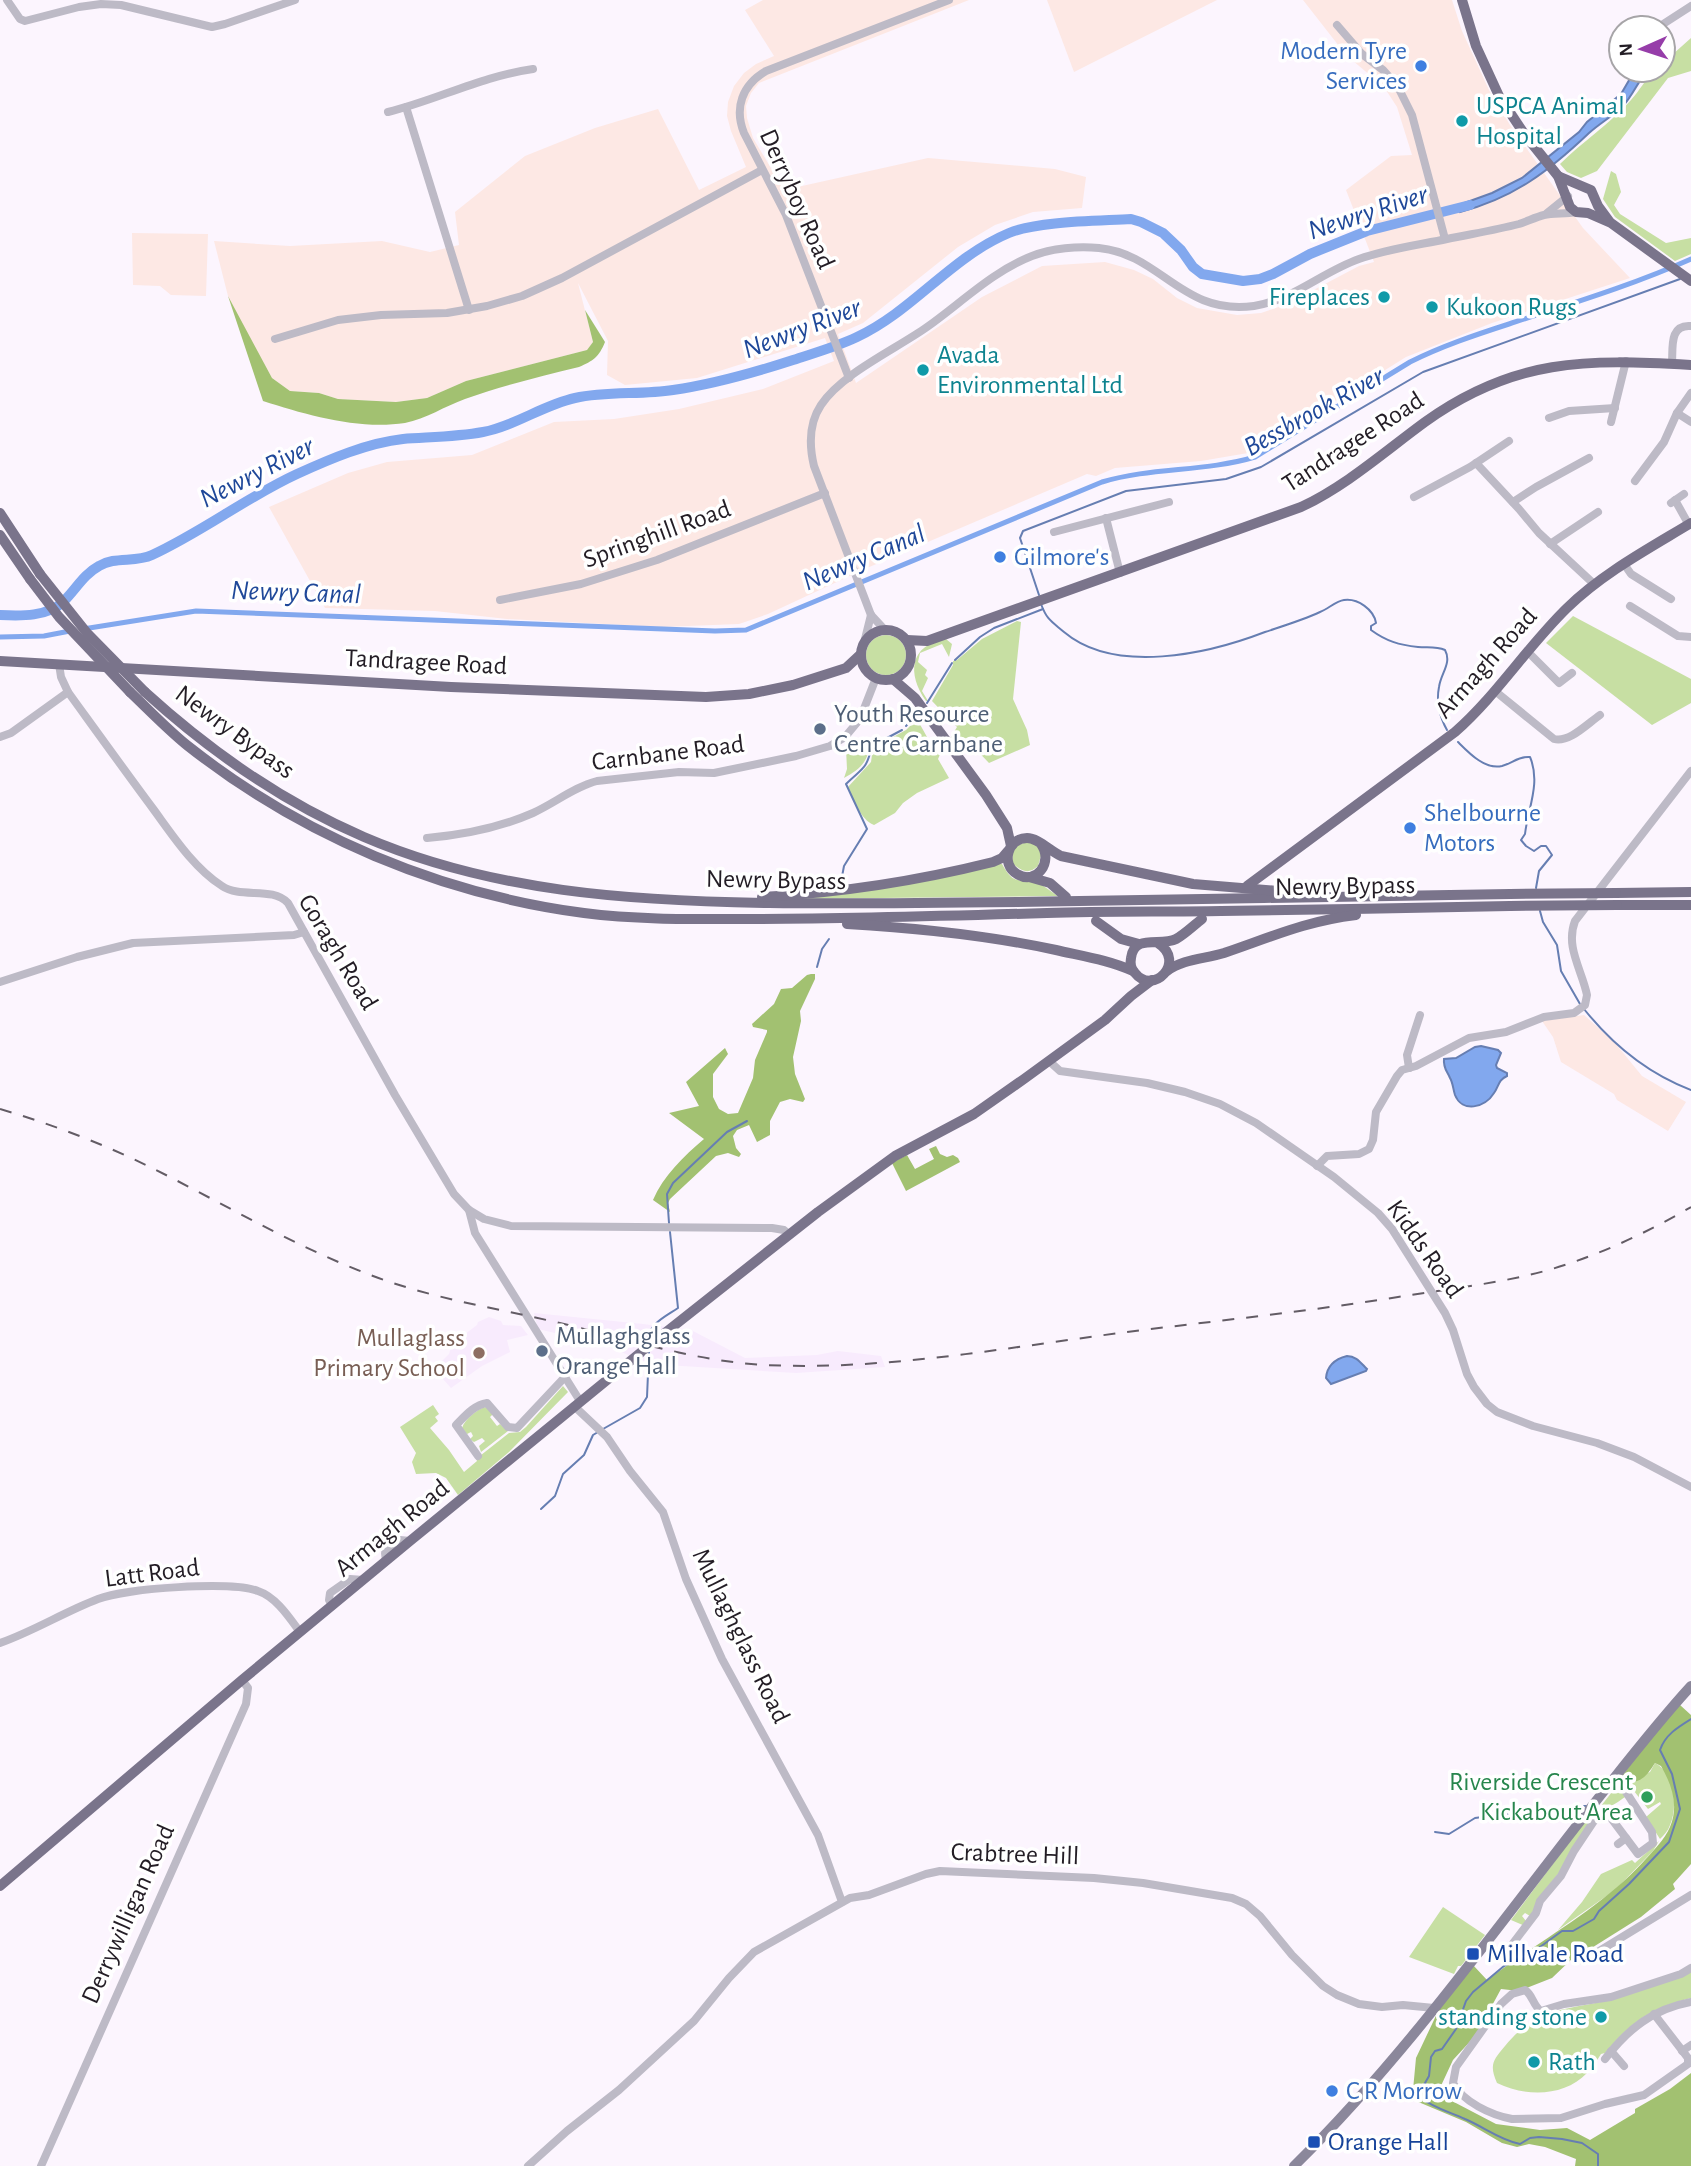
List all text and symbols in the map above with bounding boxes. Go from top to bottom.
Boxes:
north arrow [1607,14,1677,84]
place label: Modern Tyre Services [1280,38,1407,94]
text: N [1617,43,1636,57]
marker: Modern Tyre Services [1413,58,1429,74]
place label: USPCA Animal Hospital [1476,93,1625,149]
marker: USPCA Animal Hospital [1454,113,1470,129]
street label: Derryboy Road [755,125,839,273]
water label: Newry River [1305,180,1432,245]
place label: Fireplaces [1269,284,1370,310]
marker: Fireplaces [1376,289,1392,305]
water label: Newry River [739,293,866,364]
place label: Kukoon Rugs [1446,294,1577,320]
marker: Kukoon Rugs [1424,299,1440,315]
place label: Avada Environmental Ltd [937,342,1123,398]
marker: Avada Environmental Ltd [915,362,931,378]
water label: Bessbrook River [1239,362,1390,462]
street label: Tandragee Road [1278,387,1428,497]
water label: Newry River [195,432,319,514]
street label: Springhill Road [580,495,734,573]
water label: Newry Canal [798,520,930,596]
place label: Gilmore's [1014,544,1109,570]
marker: Gilmore's [992,549,1008,565]
water label: Newry Canal [230,577,362,609]
street label: Armagh Road [1430,603,1542,723]
street label: Tandragee Road [344,645,508,679]
street label: Newry Bypass [171,680,299,784]
place label: Youth Resource Centre Carnbane [834,701,1003,757]
marker: Youth Resource Centre Carnbane [812,721,828,737]
street label: Carnbane Road [590,731,746,775]
place label: Shelbourne Motors [1424,800,1541,856]
marker: Shelbourne Motors [1402,820,1418,836]
street label: Newry Bypass [706,866,846,894]
street label: Newry Bypass [1275,872,1415,900]
street label: Goragh Road [293,890,383,1014]
street label: Kidds Road [1382,1195,1468,1303]
place label: Mullaghglass Orange Hall [556,1323,691,1379]
place label: Mullaglass Primary School [313,1325,465,1381]
marker: Mullaghglass Orange Hall [534,1343,550,1359]
marker: Mullaglass Primary School [471,1345,487,1361]
street label: Armagh Road [330,1474,454,1582]
street label: Mullaghglass Road [688,1545,794,1727]
street label: Latt Road [103,1554,201,1592]
place label: Riverside Crescent Kickabout Area [1449,1769,1633,1825]
marker: Riverside Crescent Kickabout Area [1639,1789,1655,1805]
street label: Derrywilligan Road [77,1820,179,2008]
street label: Crabtree Hill [950,1839,1080,1869]
place label: Millvale Road [1487,1941,1624,1967]
marker: Millvale Road [1465,1946,1481,1962]
place label: standing stone [1438,2004,1587,2030]
marker: standing stone [1593,2009,1609,2025]
place label: Rath [1548,2049,1596,2075]
marker: Rath [1526,2054,1542,2070]
place label: C R Morrow [1346,2078,1462,2104]
marker: C R Morrow [1324,2083,1340,2099]
place label: Orange Hall [1328,2129,1449,2155]
marker: Orange Hall [1306,2134,1322,2150]

